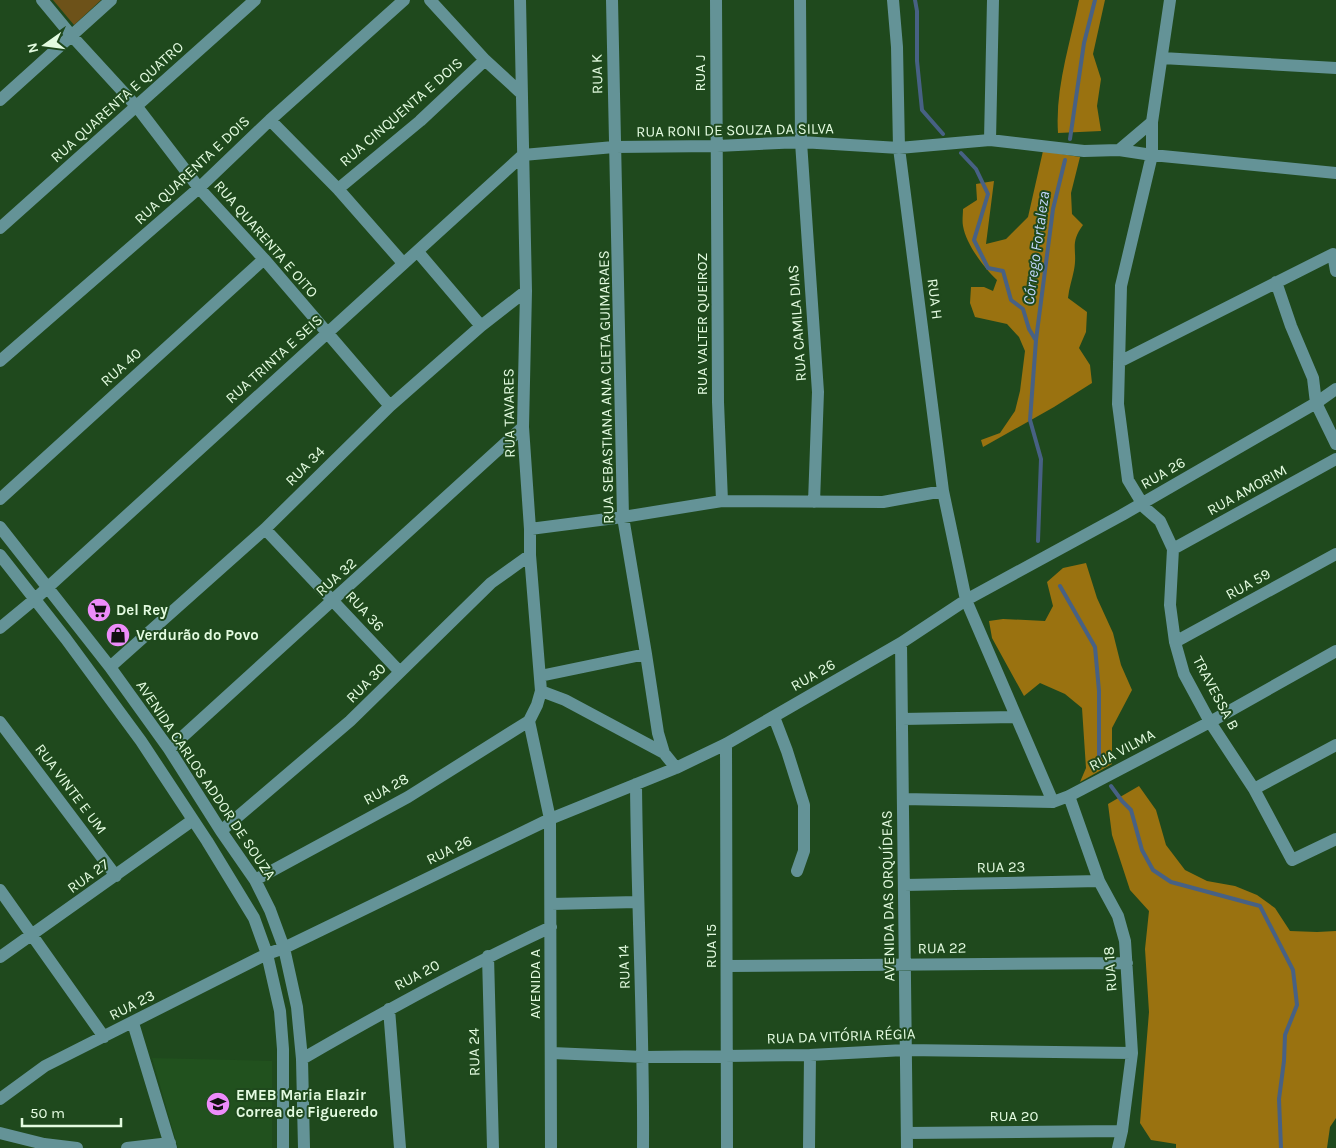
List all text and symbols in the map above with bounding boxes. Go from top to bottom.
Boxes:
north arrow [20,20,70,70]
street label: RUA QUARENTA E QUATRO [47,38,187,166]
text: N [23,41,42,55]
street label: RUA CINQUENTA E DOIS [336,54,466,170]
street label: RUA K [588,54,606,94]
street label: RUA J [691,54,709,92]
street label: RUA QUARENTA E DOIS [131,112,253,228]
street label: RUA RONI DE SOUZA DA SILVA [636,119,834,141]
street label: RUA QUARENTA E OITO [210,177,322,301]
water label: Córrego Fortaleza [1019,190,1053,306]
street label: RUA SEBASTIANA ANA CLETA GUIMARAES [595,250,617,524]
street label: RUA VALTER QUEIROZ [693,253,711,395]
street label: RUA CAMILA DIAS [784,264,810,382]
street label: RUA H [924,277,946,321]
street label: RUA TRINTA E SEIS [222,311,326,407]
street label: RUA 40 [97,344,145,390]
street label: RUA TAVARES [499,368,519,458]
street label: RUA 34 [282,442,329,489]
street label: RUA 26 [1138,453,1188,493]
street label: RUA AMORIM [1204,461,1290,519]
street label: RUA 32 [312,554,360,600]
street label: RUA 59 [1222,564,1274,604]
street label: RUA 36 [342,587,388,635]
supermarket icon: Del Rey [86,597,112,623]
place label: Del Rey [116,601,168,619]
shop icon: Verdurão do Povo [105,622,131,648]
place label: Verdurão do Povo [136,626,259,644]
street label: TRAVESSA B [1189,653,1243,733]
street label: RUA 26 [788,655,838,695]
street label: RUA 30 [342,659,390,707]
street label: AVENIDA CARLOS ADDOR DE SOUZA [132,677,280,883]
street label: RUA VILMA [1086,725,1158,775]
street label: RUA VINTE E UM [31,740,111,838]
street label: RUA 28 [360,769,412,809]
street label: AVENIDA DAS ORQUÍDEAS [878,810,898,982]
street label: RUA 26 [423,831,475,869]
street label: RUA 27 [64,855,112,897]
street label: RUA 23 [976,858,1026,876]
street label: RUA 15 [702,924,720,968]
street label: RUA 22 [918,939,966,957]
street label: RUA 14 [614,944,634,990]
street label: RUA 18 [1099,946,1121,992]
street label: AVENIDA A [526,949,544,1019]
street label: RUA 20 [391,956,443,994]
street label: RUA 23 [106,986,158,1024]
street label: RUA DA VITÓRIA RÉGIA [766,1024,916,1048]
street label: RUA 24 [465,1027,483,1076]
place label: EMEB Maria Elazir Correa de Figueredo [236,1086,378,1121]
school or university icon: EMEB Maria Elazir Correa de Figueredo [205,1091,231,1117]
scale bar [22,1096,121,1128]
text: 50 m [30,1104,65,1122]
street label: RUA 20 [990,1107,1038,1125]

